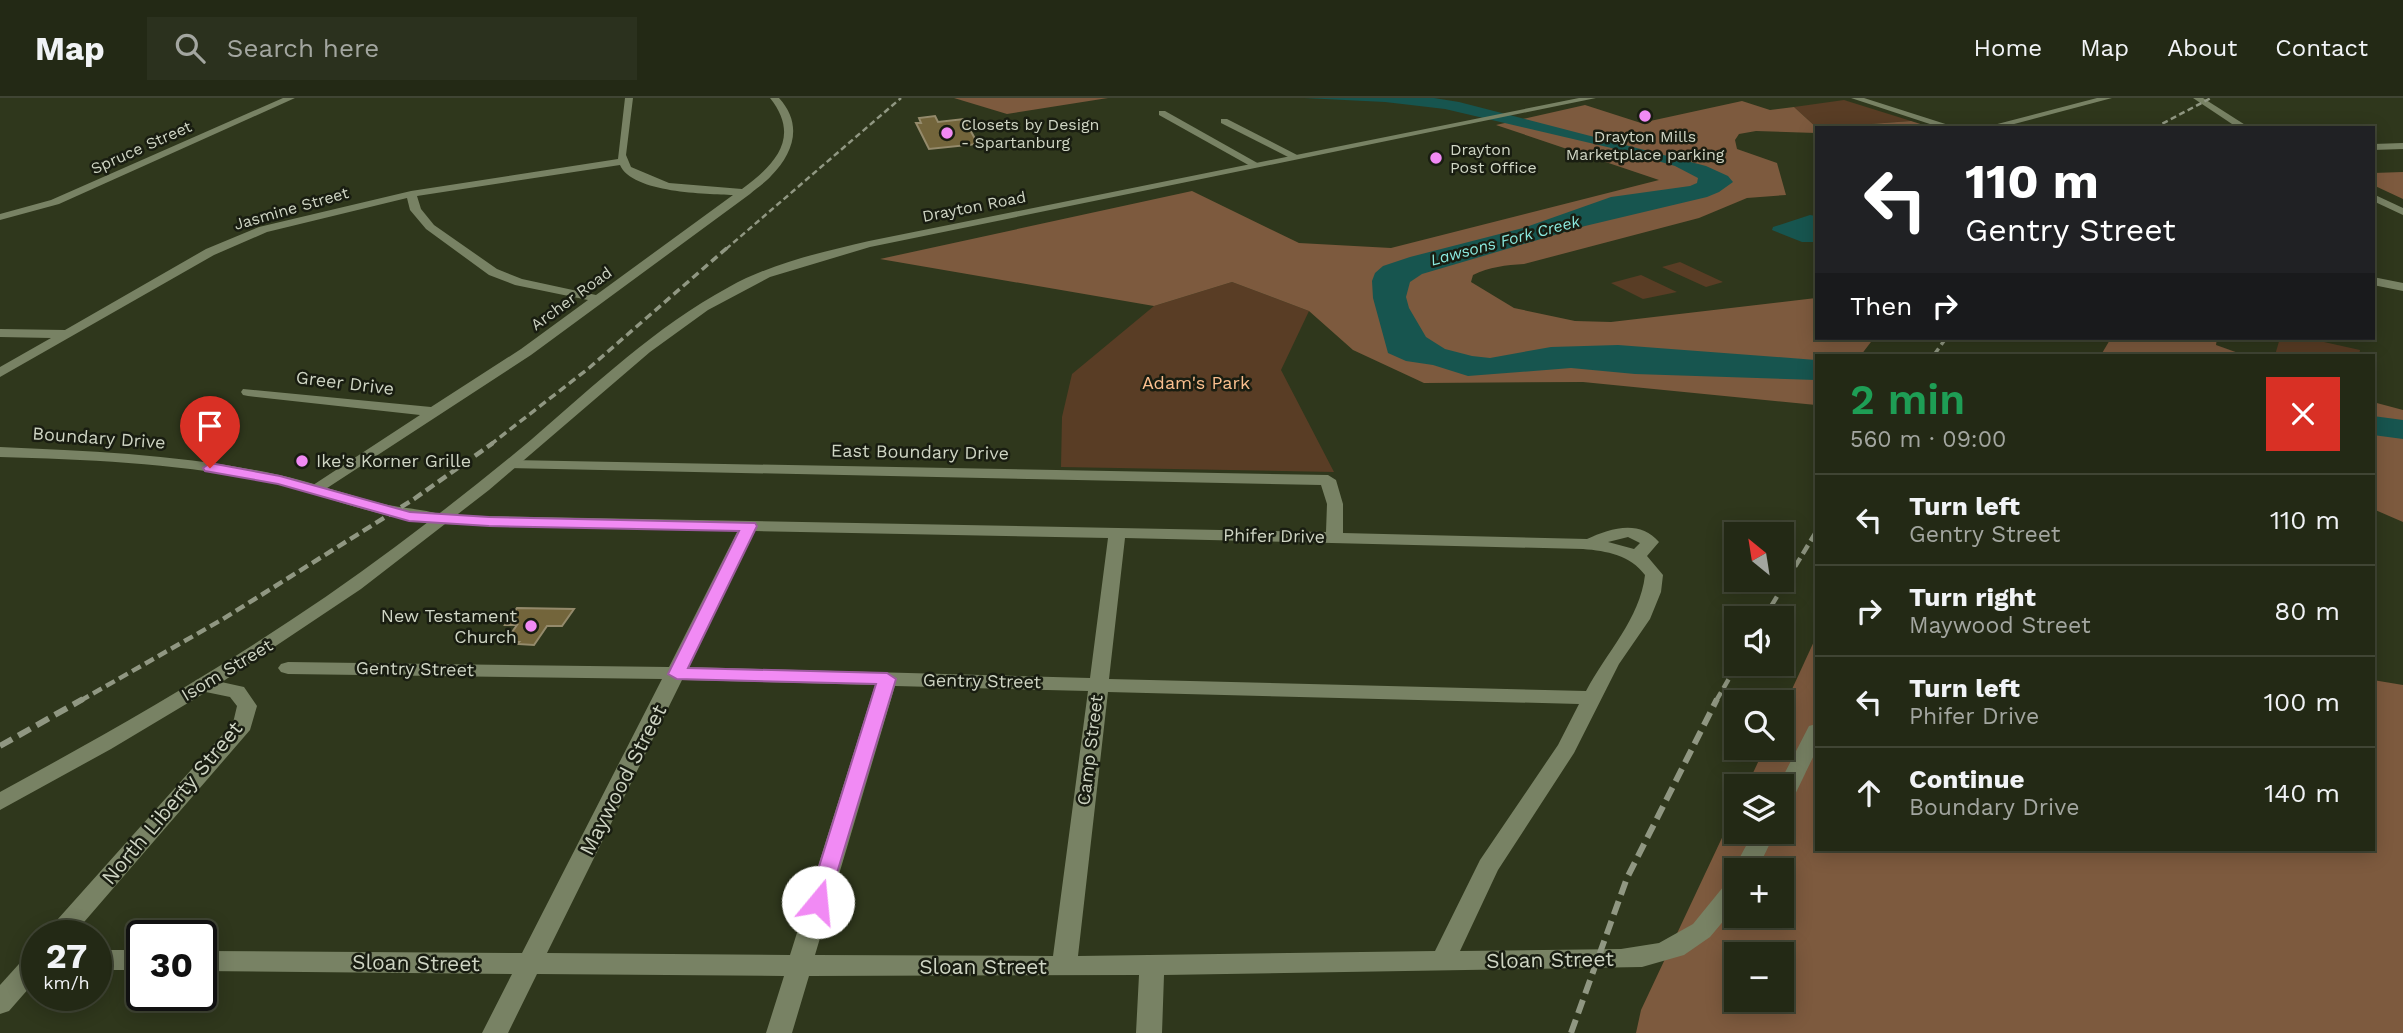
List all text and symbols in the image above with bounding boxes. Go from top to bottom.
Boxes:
search box [147,17,637,80]
text: Map [35,29,105,68]
icon: search [171,29,209,67]
text: Search here [227,33,379,63]
text: Home [1974,34,2042,62]
text: Map [2080,34,2129,62]
text: About [2167,34,2237,62]
text: Contact [2275,34,2368,62]
marker: Drayton Mills Marketplace parking [1637,108,1653,124]
place label: Closets by Design - Spartanburg [961,115,1099,152]
street label: Spruce Street [88,117,195,178]
marker: Closets by Design - Spartanburg [939,125,955,141]
place label: Drayton Mills Marketplace parking [1566,127,1725,164]
place label: Drayton Post Office [1450,140,1537,177]
marker: Drayton Post Office [1428,150,1444,166]
text: 110 m [1965,152,2099,210]
icon: left [1850,154,1941,245]
street label: Jasmine Street [232,183,351,234]
street label: Drayton Road [921,187,1028,226]
water label: Lawsons Fork Creek [1428,211,1583,270]
text: Gentry Street [1965,211,2176,249]
street label: Archer Road [527,263,616,334]
icon: right [1926,287,1964,325]
text: Then [1850,291,1912,321]
street label: Greer Drive [295,366,395,399]
park label: Adam's Park [1142,372,1250,393]
text: 2 min [1850,375,1965,424]
button: close [2266,377,2340,451]
pin [180,396,240,468]
icon: arrive [191,407,229,445]
street label: Boundary Drive [32,422,166,453]
text: 560 m · 09:00 [1850,426,2006,453]
street label: East Boundary Drive [831,439,1009,464]
place label: Ike's Korner Grille [316,450,471,471]
marker: Ike's Korner Grille [294,453,310,469]
text: Turn left [1909,491,2020,521]
icon: left [1850,501,1888,539]
text: 110 m [2270,505,2340,535]
text: Gentry Street [1909,521,2060,548]
north arrow [1724,522,1794,592]
map controls [1724,522,1794,1012]
street label: Phifer Drive [1223,524,1325,547]
text: Turn right [1909,582,2036,612]
icon: right [1850,592,1888,630]
text: 80 m [2274,596,2340,626]
place label: New Testament Church [381,605,517,647]
button: sound [1724,606,1794,676]
text: Maywood Street [1909,612,2091,639]
marker: New Testament Church [523,618,539,634]
street label: Isom Street [177,634,277,705]
street label: Gentry Street [356,657,475,680]
street label: Gentry Street [923,669,1042,692]
text: Turn left [1909,673,2020,703]
icon: left [1850,683,1888,721]
text: 100 m [2264,687,2340,717]
button: search [1724,690,1794,760]
street label: Camp Street [1072,693,1107,806]
street label: Maywood Street [574,700,671,859]
text: Phifer Drive [1909,703,2039,730]
street label: North Liberty Street [96,716,247,889]
text: Continue [1909,764,2025,794]
button: layers [1724,774,1794,844]
icon: ahead [1850,774,1888,812]
text: 140 m [2264,778,2340,808]
text: Boundary Drive [1909,794,2079,821]
button: + [1724,858,1794,928]
position arrow [781,865,855,939]
speed limit sign: 30 [126,920,217,1011]
text: 27 [46,935,87,977]
button: − [1724,942,1794,1012]
street label: Sloan Street [1486,946,1614,973]
street label: Sloan Street [352,949,480,976]
street label: Sloan Street [919,954,1047,979]
text: km/h [43,972,90,993]

